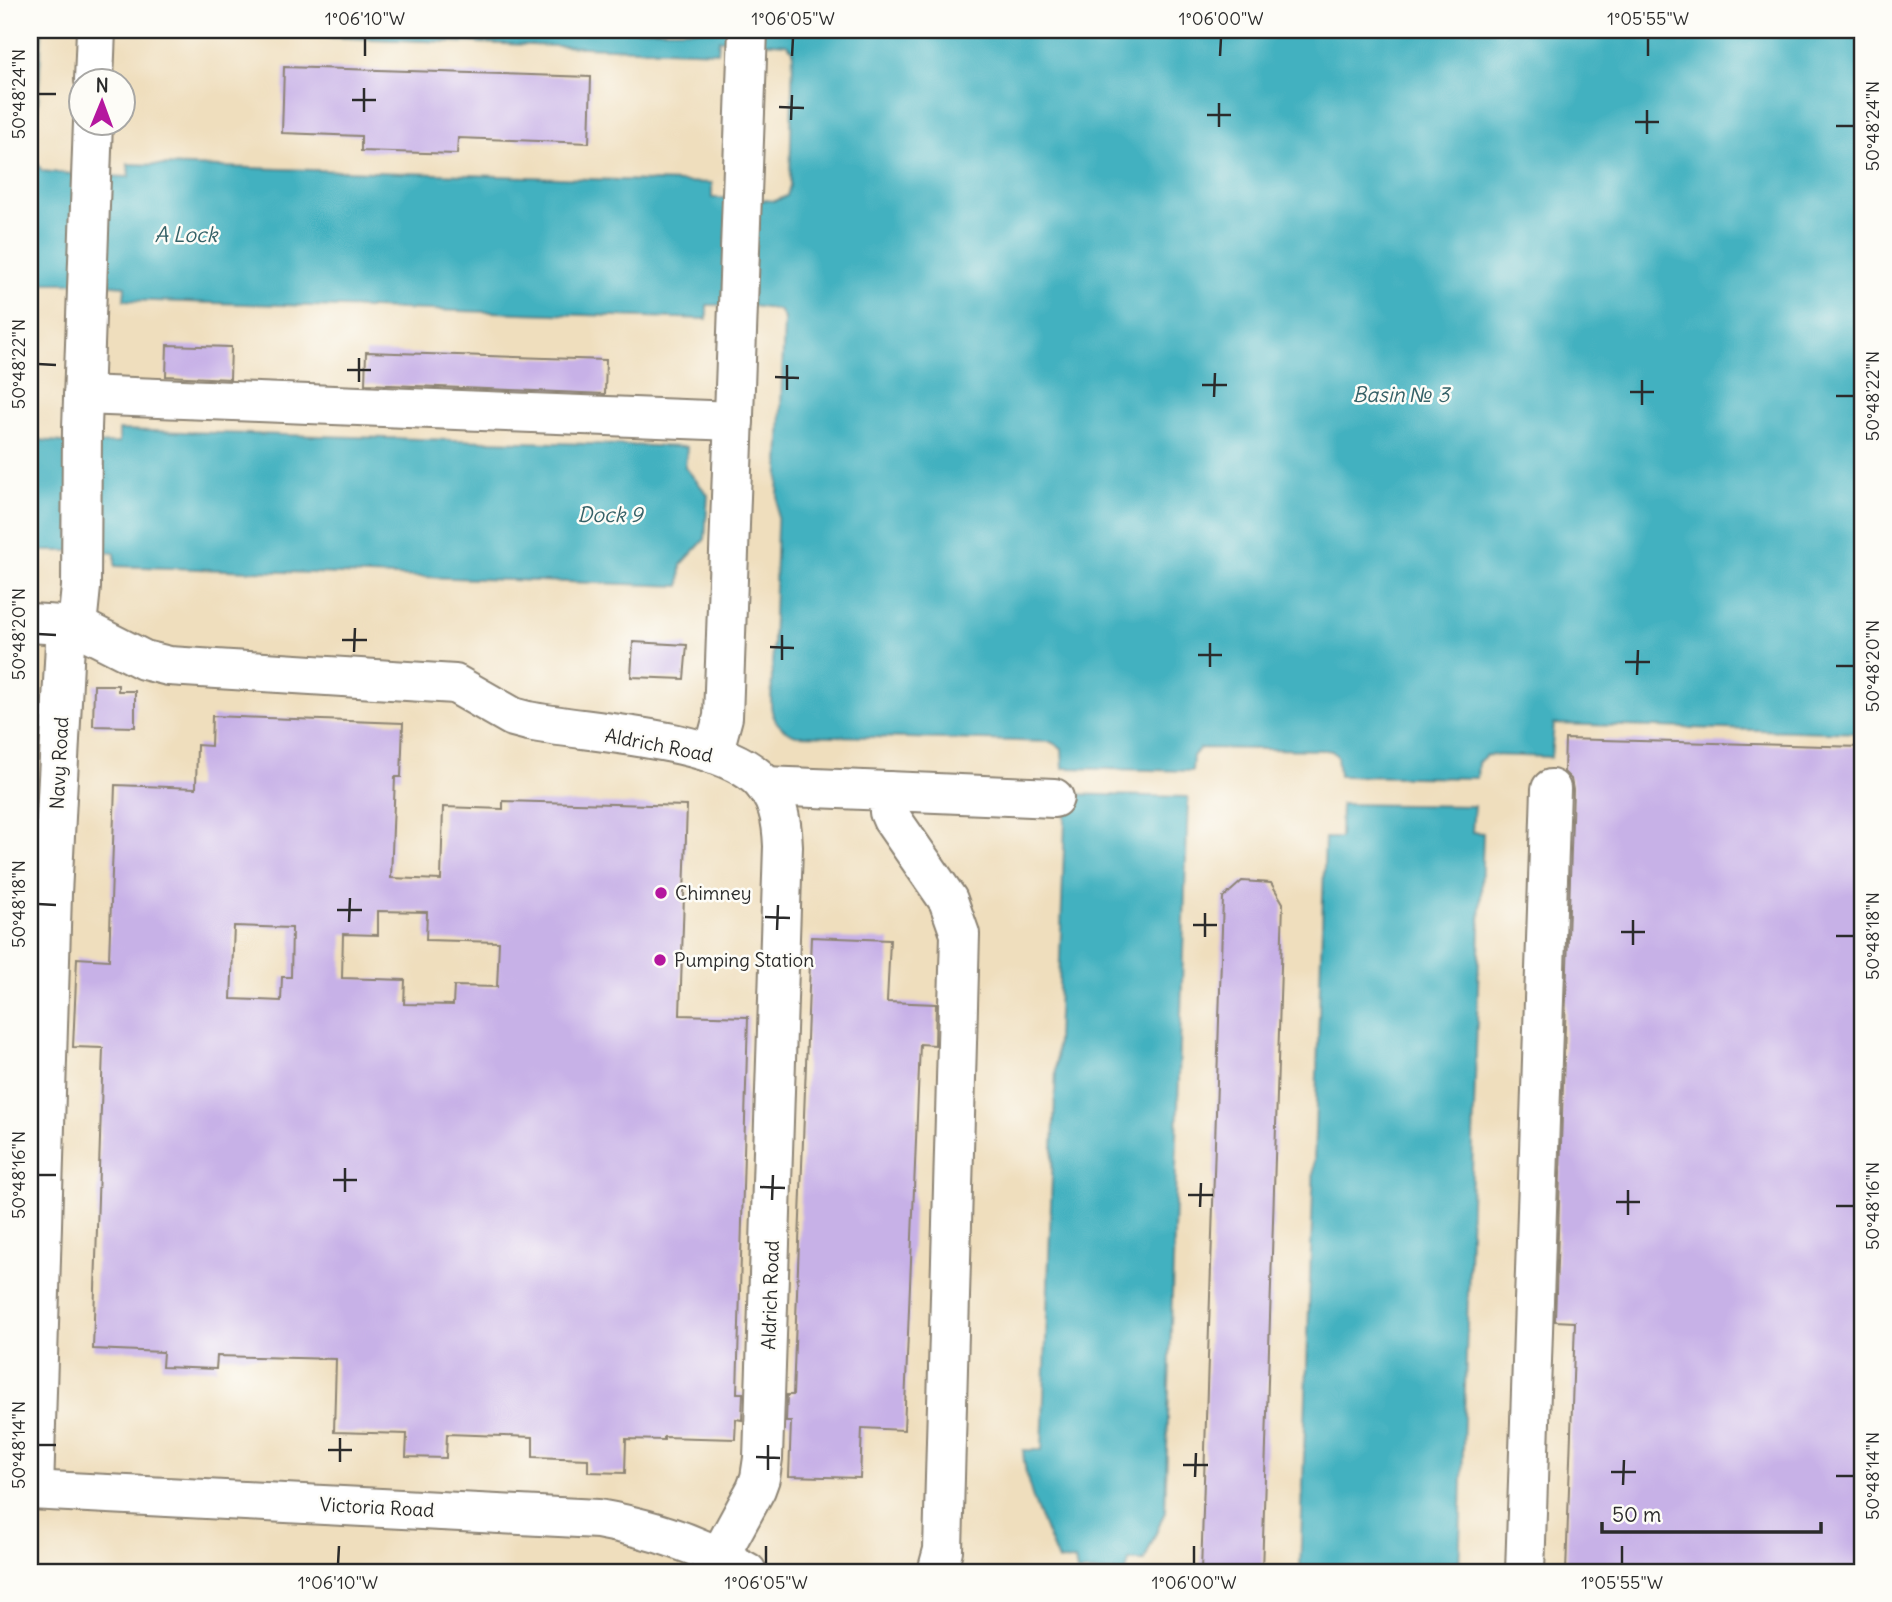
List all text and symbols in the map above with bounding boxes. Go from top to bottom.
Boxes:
text: 1°06'10"W [325,7,405,30]
text: 1°06'05"W [751,7,835,30]
text: 1°06'00"W [1178,7,1264,30]
text: 1°05'55"W [1607,7,1689,30]
text: 50°48'24"N [7,49,30,139]
north arrow [66,66,136,136]
text: N [96,73,109,97]
text: 50°48'24"N [1861,81,1884,171]
water label: A Lock [155,221,219,248]
text: 50°48'22"N [7,319,30,409]
text: 50°48'22"N [1861,351,1884,441]
water label: Basin № 3 [1353,381,1451,408]
water label: Dock 9 [577,501,645,528]
text: 50°48'20"N [7,588,30,680]
text: 50°48'20"N [1861,620,1884,712]
street label: Navy Road [45,716,73,810]
street label: Aldrich Road [603,723,715,767]
text: 50°48'18"N [7,860,30,948]
place label: Chimney [675,881,751,905]
marker: Chimney [653,885,669,901]
text: 50°48'18"N [1861,892,1884,980]
place label: Pumping Station [674,948,814,972]
marker: Pumping Station [652,952,668,968]
text: 50°48'16"N [7,1131,30,1219]
text: 50°48'16"N [1861,1162,1884,1250]
street label: Aldrich Road [756,1240,784,1350]
text: 50°48'14"N [7,1401,30,1489]
text: 50°48'14"N [1861,1432,1884,1520]
scale bar [1602,1490,1820,1534]
street label: Victoria Road [319,1492,435,1522]
text: 50 m [1612,1501,1661,1528]
text: 1°06'10"W [298,1571,378,1594]
text: 1°06'05"W [724,1571,808,1594]
text: 1°06'00"W [1151,1571,1237,1594]
text: 1°05'55"W [1581,1571,1663,1594]

